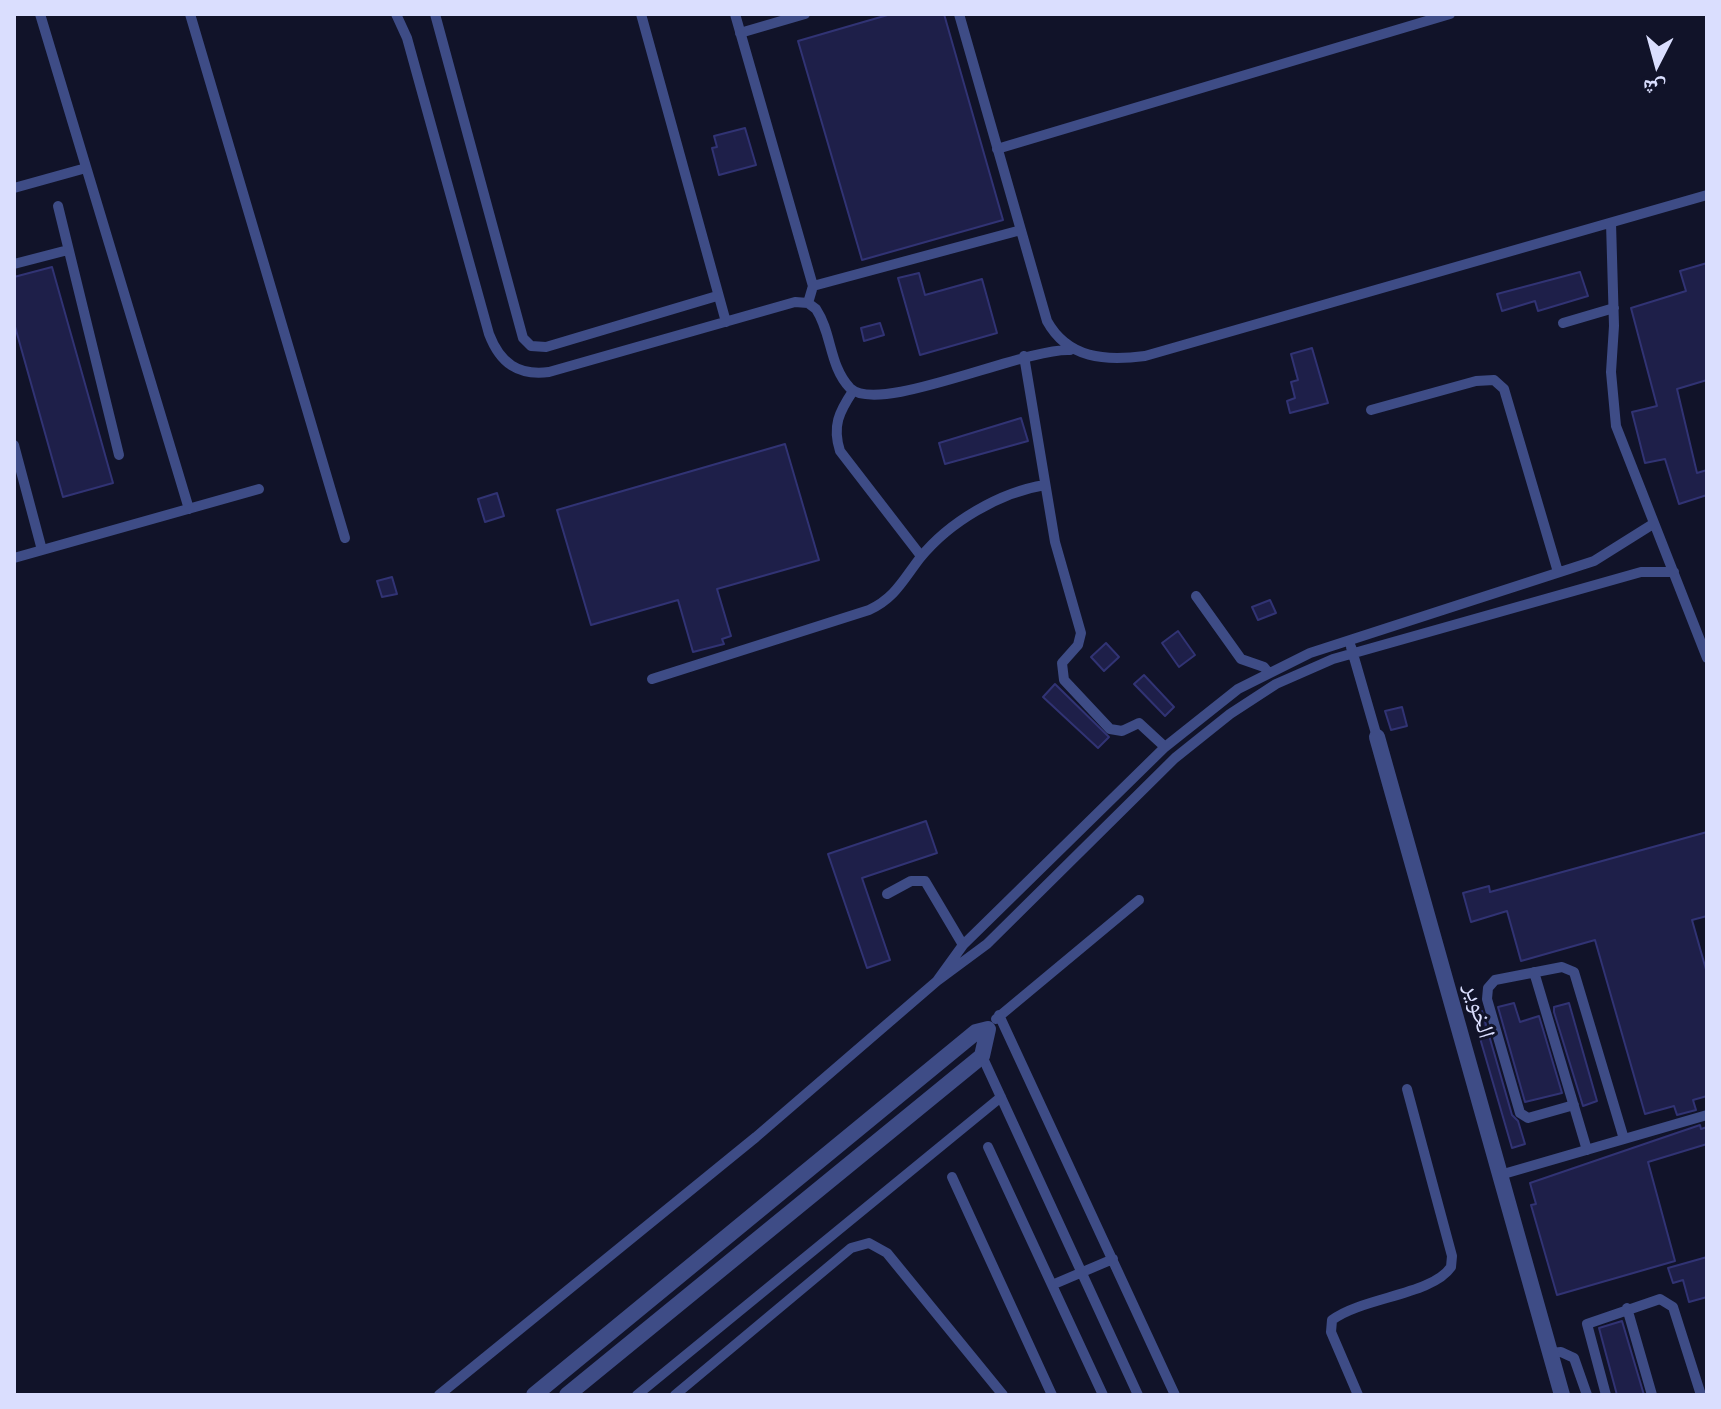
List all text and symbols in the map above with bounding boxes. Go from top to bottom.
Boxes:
north arrow [1617,24,1697,104]
text: ش [1642,75,1667,102]
street label: الخوير [1457,980,1501,1042]

